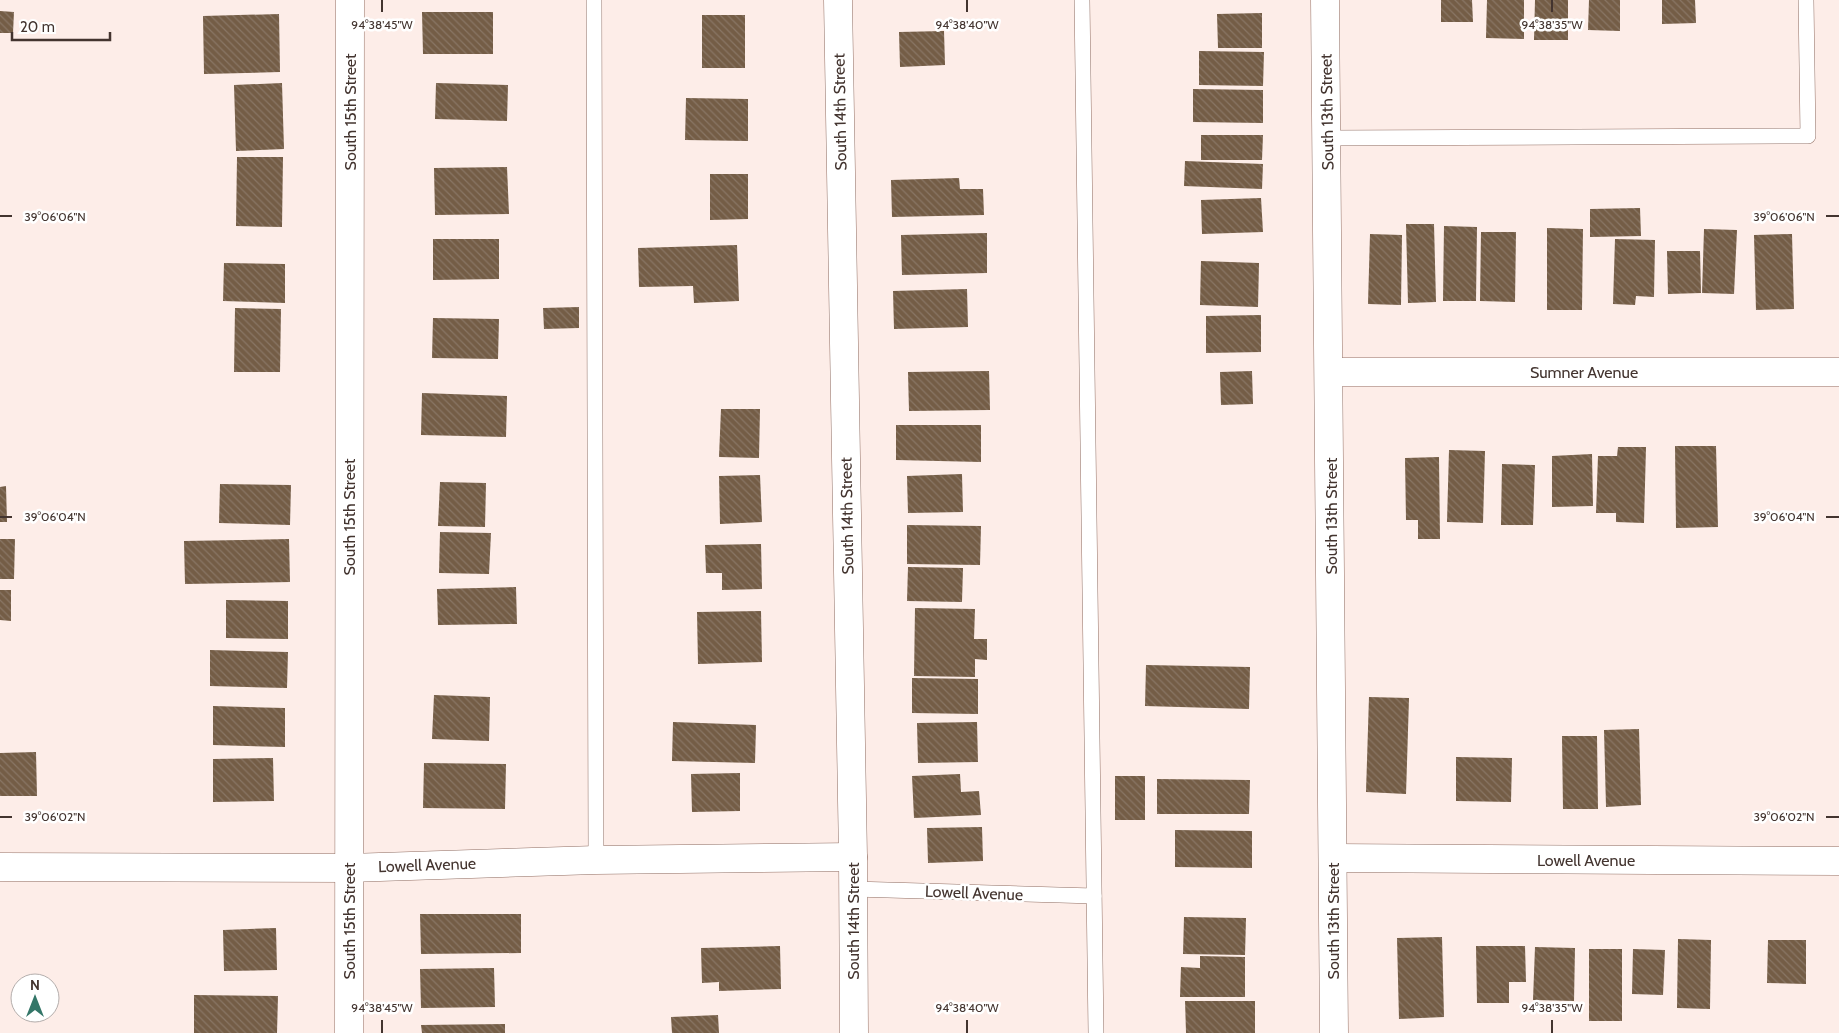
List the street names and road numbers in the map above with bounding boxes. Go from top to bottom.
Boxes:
street label: South 15th Street [341,53,360,170]
street label: South 14th Street [829,53,851,171]
street label: South 13th Street [1316,53,1338,171]
street label: Sumner Avenue [1530,363,1638,382]
street label: South 14th Street [836,457,858,575]
street label: South 13th Street [1322,457,1341,574]
street label: South 15th Street [340,458,359,575]
street label: Lowell Avenue [1537,851,1635,870]
street label: Lowell Avenue [378,854,476,876]
street label: South 15th Street [340,862,359,979]
street label: South 14th Street [844,862,863,980]
street label: South 13th Street [1324,862,1343,979]
street label: Lowell Avenue [925,882,1023,904]

